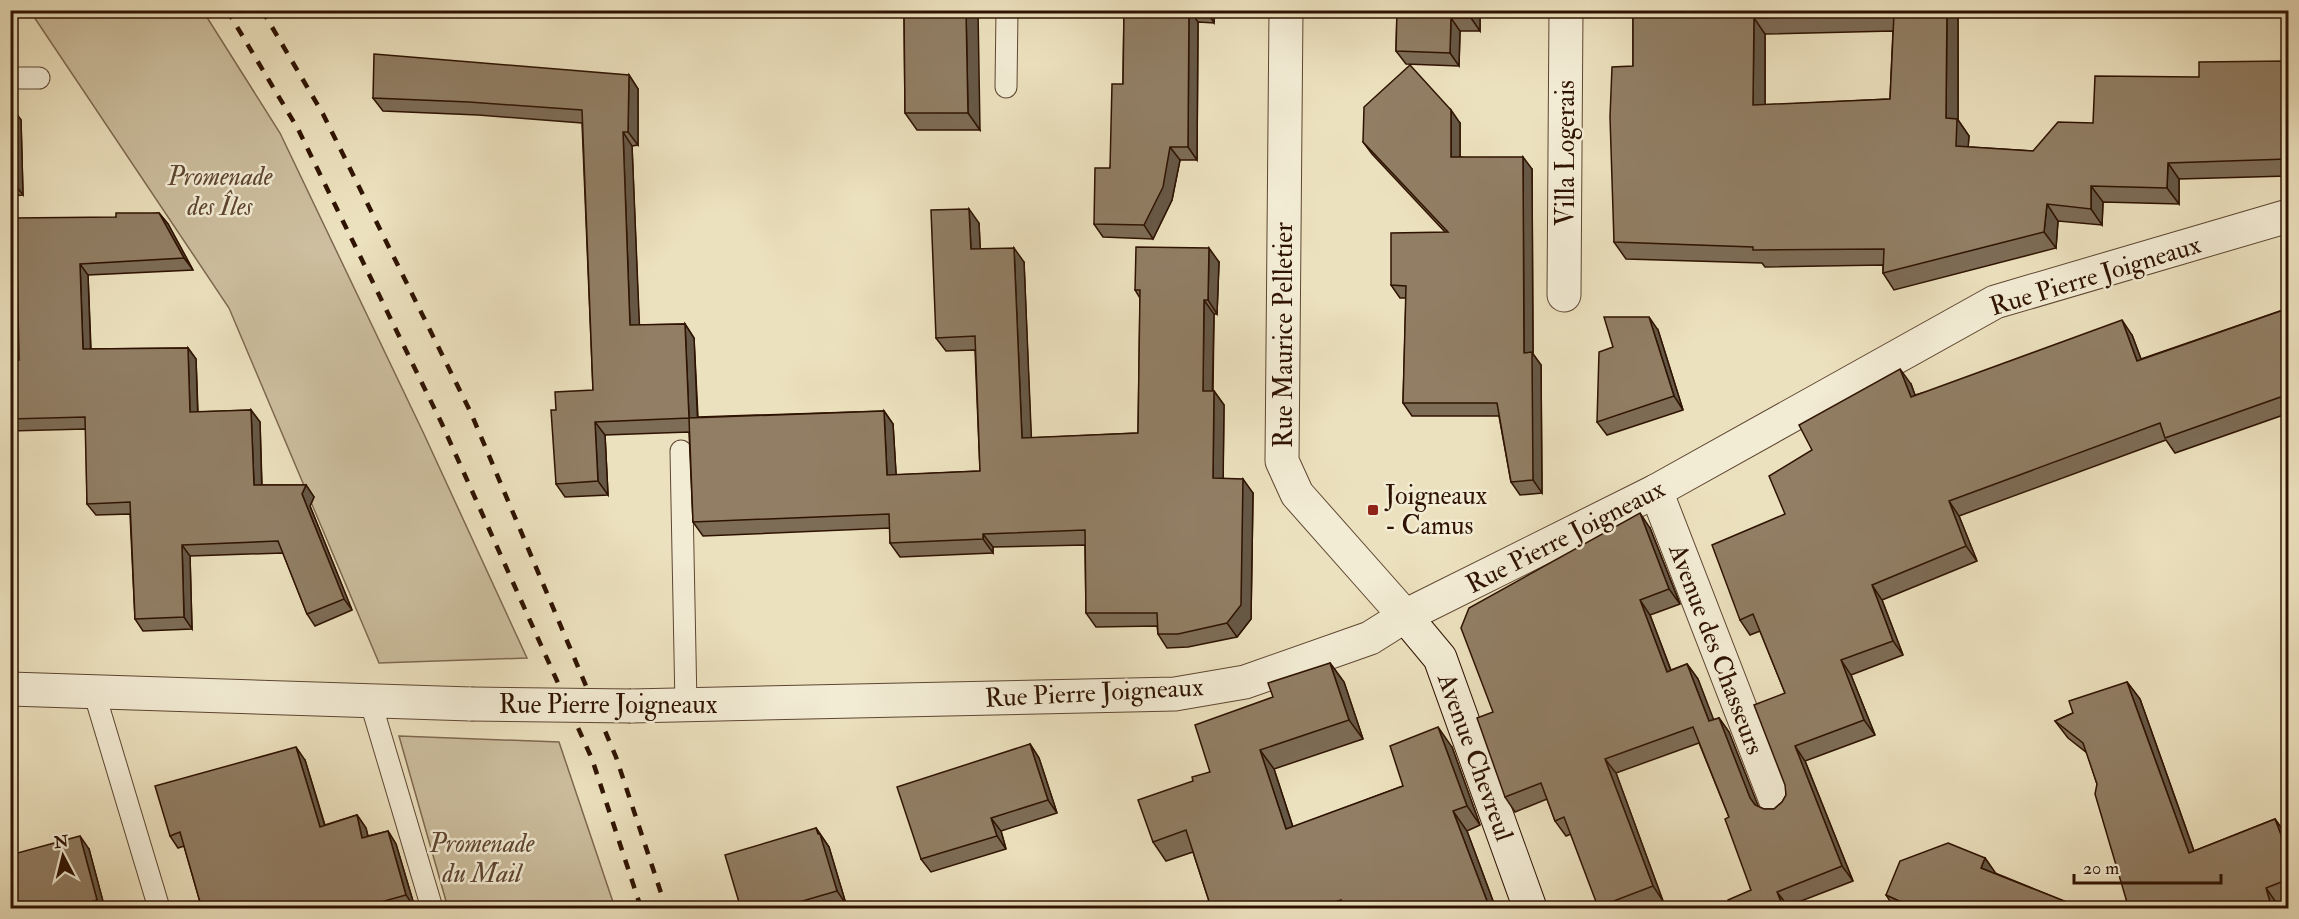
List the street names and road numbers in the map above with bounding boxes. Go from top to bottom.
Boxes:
street label: Villa Logerais [1550,80,1582,226]
street label: Rue Maurice Pelletier [1268,222,1300,448]
street label: Rue Pierre Joigneaux [1986,229,2205,323]
street label: Rue Pierre Joigneaux [1461,473,1671,601]
street label: Avenue des Chasseurs [1661,539,1771,759]
street label: Avenue Chevreul [1430,668,1520,846]
street label: Rue Pierre Joigneaux [984,671,1205,715]
street label: Rue Pierre Joigneaux [499,689,718,721]

